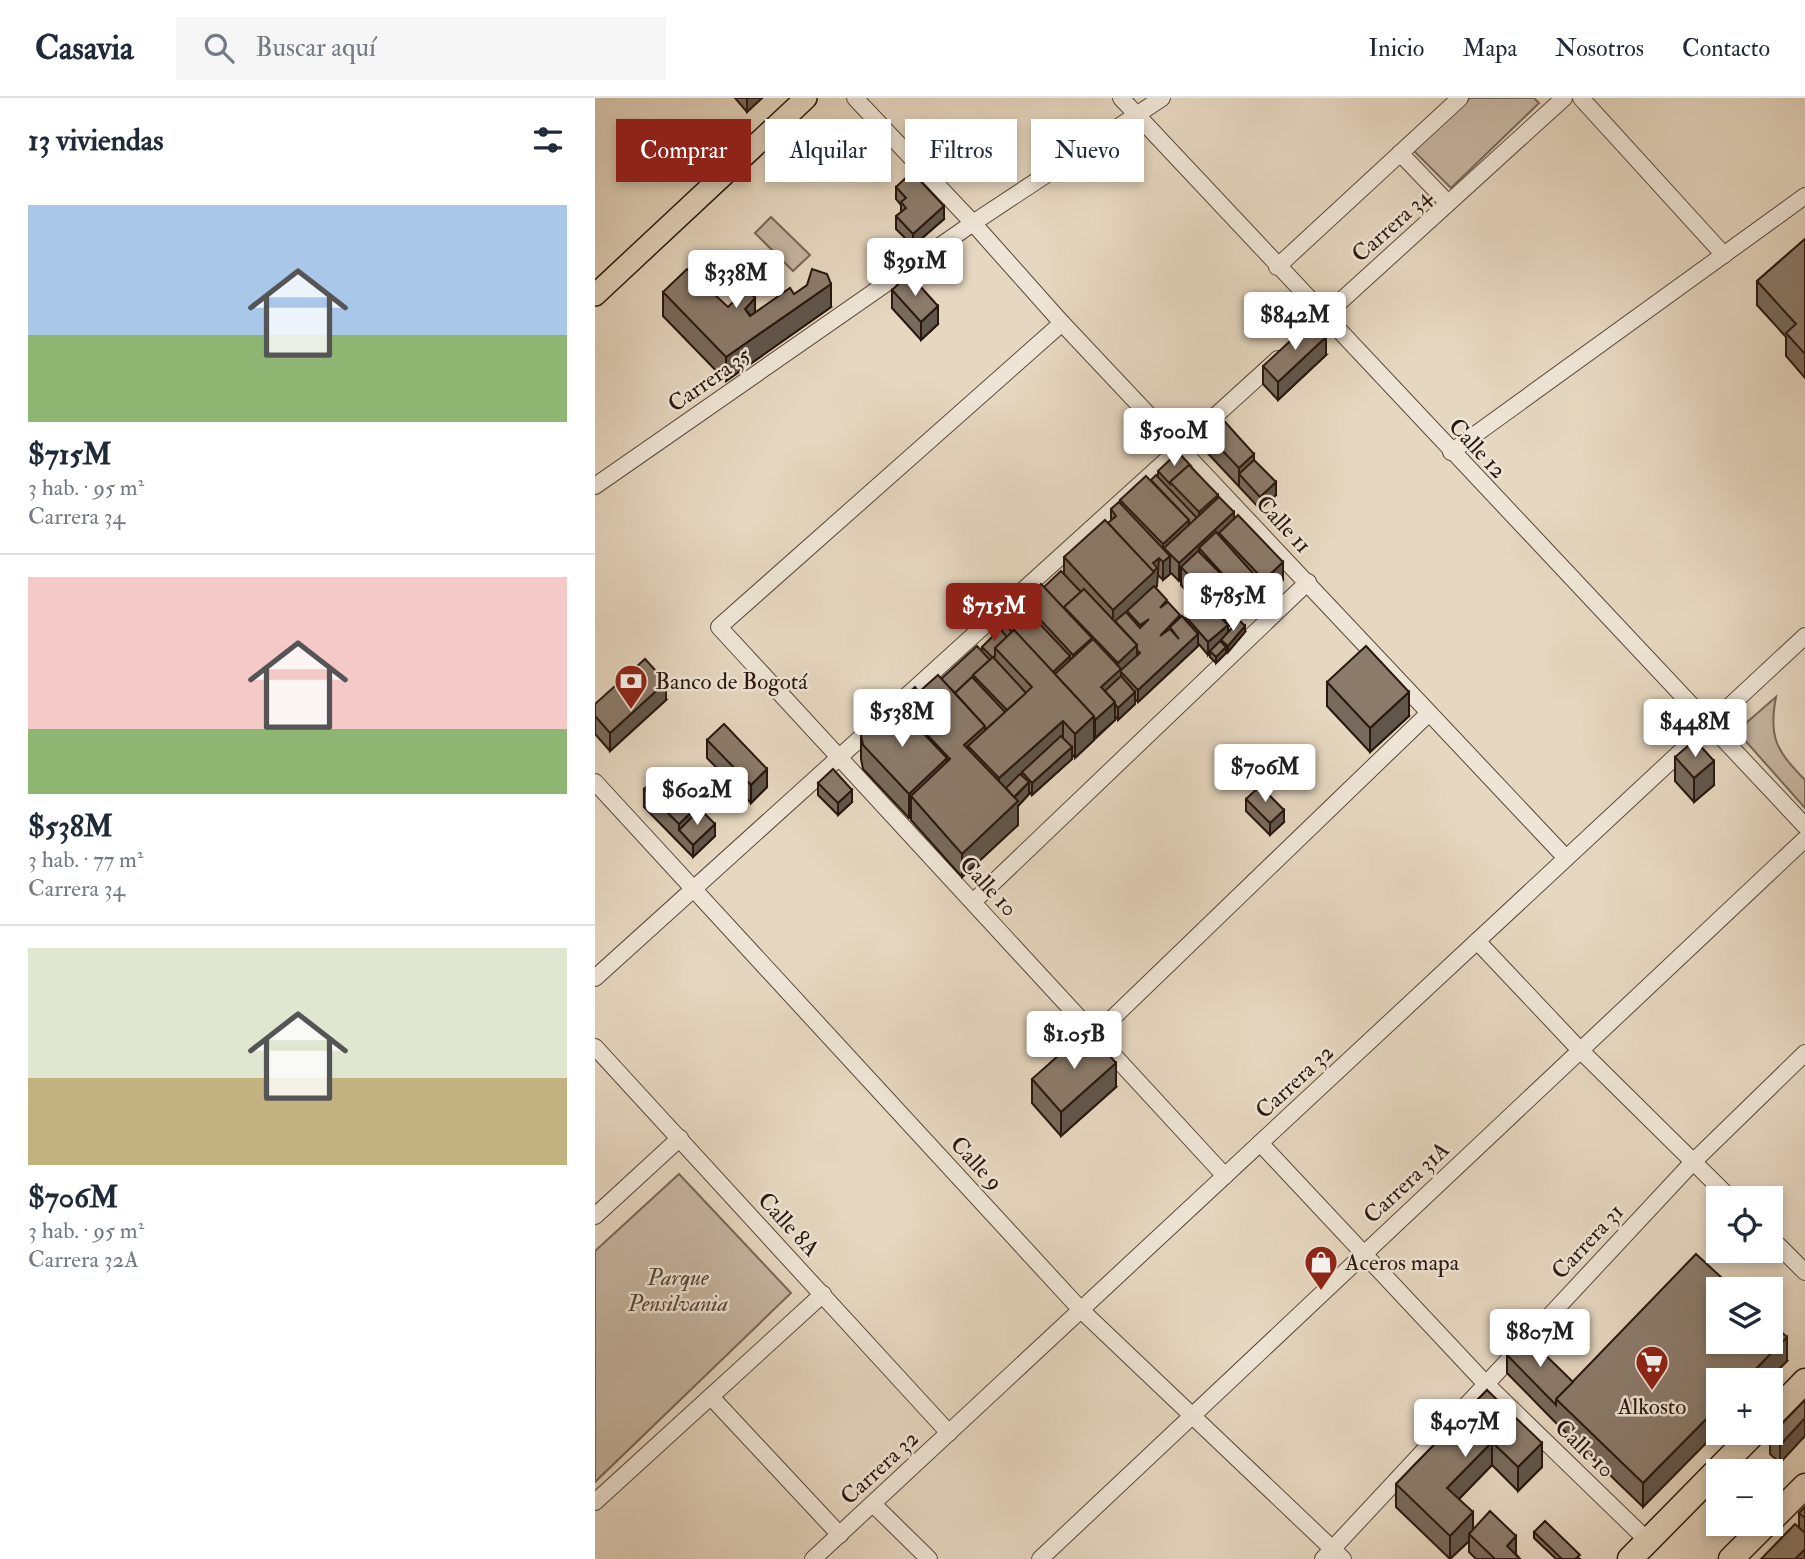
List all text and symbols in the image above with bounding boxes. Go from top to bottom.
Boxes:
search box [176,17,666,80]
text: Casavia [35,28,134,69]
icon: search [200,29,238,67]
text: Buscar aquí [256,32,376,64]
text: Inicio [1369,33,1424,64]
text: Mapa [1462,33,1517,64]
text: Nosotros [1555,33,1644,64]
text: Contacto [1682,33,1770,64]
chip: Comprar [616,119,751,182]
chip: Alquilar [765,119,891,182]
chip: Filtros [905,119,1017,182]
chip: Nuevo [1031,119,1144,182]
icon: filters [529,121,567,159]
text: 13 viviendas [28,122,163,159]
street label: Carrera 34 [1346,181,1438,269]
pin: $391M [866,238,964,298]
text: $391M [883,246,947,275]
icon: home [235,250,361,376]
pin: $338M [687,250,785,310]
text: $338M [704,258,768,287]
pin: $842M [1246,292,1344,352]
text: $842M [1260,300,1330,329]
street label: Carrera 35 [662,340,756,418]
pin: $500M [1125,408,1223,468]
street label: Calle 12 [1442,412,1513,485]
text: $500M [1140,416,1208,445]
text: $715M [28,436,112,473]
text: 3 hab. · 95 m² [28,473,144,502]
street label: Calle 11 [1250,489,1318,559]
text: Carrera 34 [28,502,125,531]
pin: $785M [1184,574,1282,633]
text: $785M [1200,581,1266,610]
pin: $715M [945,584,1043,643]
text: $715M [962,591,1026,620]
icon: home [235,622,361,748]
bank icon: Banco de Bogotá [612,662,650,711]
place label: Banco de Bogotá [655,667,808,696]
pin: $538M [853,690,951,749]
text: $538M [869,697,935,726]
pin: $448M [1646,700,1744,759]
text: $448M [1660,707,1730,736]
pin: $706M [1216,744,1314,804]
text: $706M [1230,752,1300,781]
pin: $602M [648,768,746,827]
text: $602M [662,775,732,804]
text: $538M [28,808,113,845]
text: 3 hab. · 77 m² [28,845,143,874]
street label: Calle 10 [953,850,1024,923]
text: Carrera 34 [28,874,125,903]
icon: home [235,993,361,1119]
pin: $1.05B [1017,1012,1131,1071]
text: $1.05B [1043,1019,1105,1048]
street label: Carrera 32 [1249,1038,1339,1125]
street label: Calle 9 [944,1130,1009,1197]
street label: Carrera 31A [1357,1135,1456,1230]
text: $706M [28,1179,118,1216]
street label: Calle 8A [752,1186,826,1263]
map controls [1706,1186,1783,1536]
button: locate [1706,1186,1783,1263]
street label: Carrera 31 [1545,1198,1630,1285]
text: 3 hab. · 95 m² [28,1216,144,1245]
shop icon: Aceros mapa [1302,1243,1340,1292]
text: Carrera 32A [28,1245,139,1274]
place label: Aceros mapa [1344,1248,1460,1278]
park label: Parque Pensilvania [627,1263,729,1318]
button: layers [1706,1277,1783,1354]
pin: $807M [1491,1310,1589,1369]
text: $807M [1506,1317,1574,1346]
supermarket icon: Alkosto [1633,1343,1671,1392]
button: + [1706,1368,1783,1445]
place label: Alkosto [1617,1392,1686,1421]
pin: $407M [1416,1400,1514,1459]
text: $407M [1430,1407,1500,1436]
street label: Calle 10 [1549,1413,1621,1484]
street label: Carrera 32 [834,1424,924,1511]
button: − [1706,1459,1783,1536]

